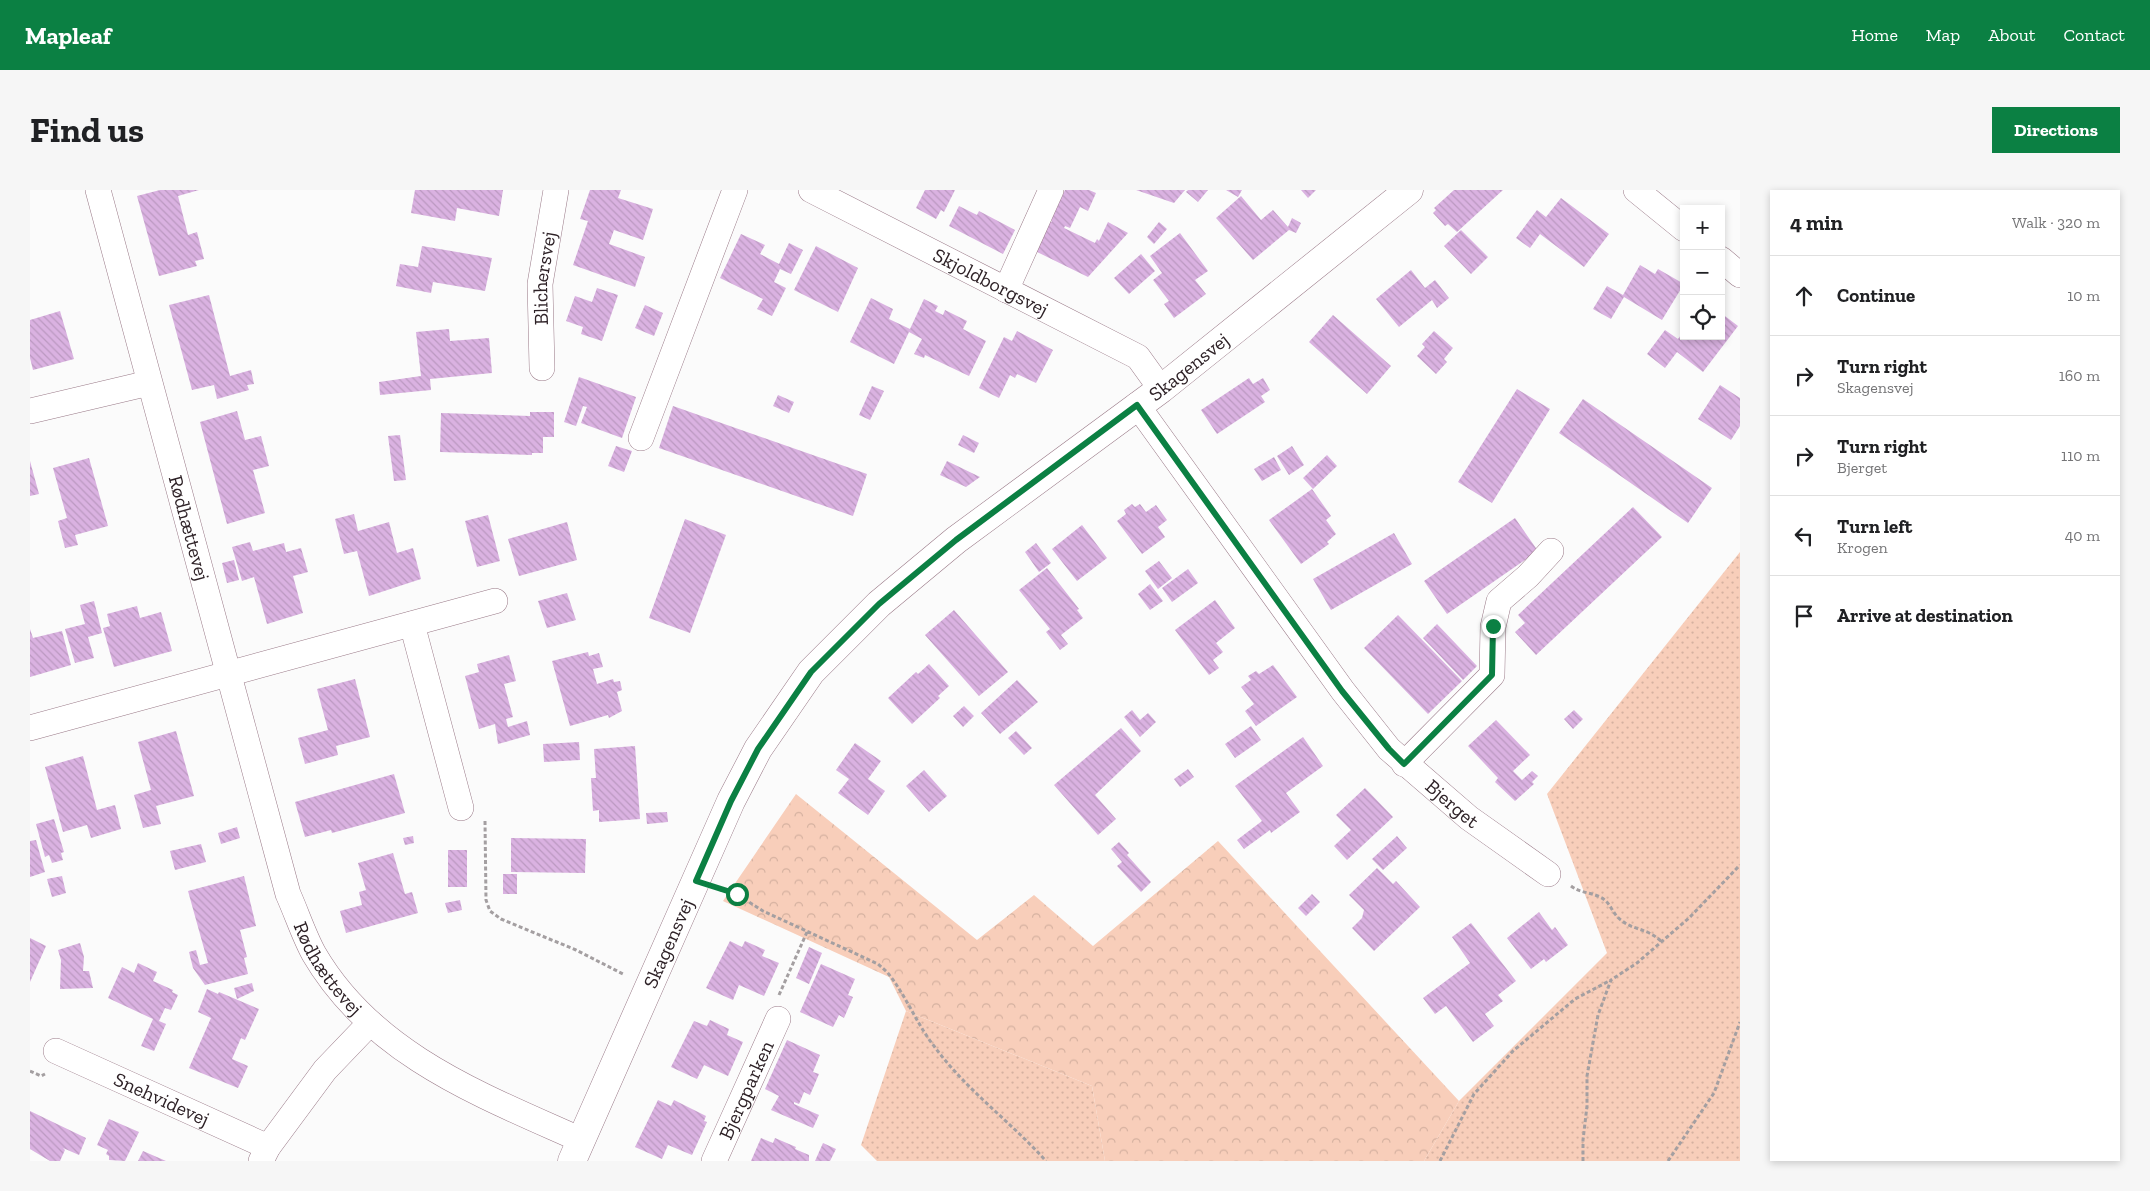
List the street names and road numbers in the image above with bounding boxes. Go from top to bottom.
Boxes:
street label: Blichersvej [528,230,561,325]
street label: Skjoldborgsvej [929,243,1053,321]
street label: Skagensvej [1144,328,1233,406]
street label: Rødhættevej [164,473,215,583]
street label: Bjerget [1421,774,1484,833]
street label: Skagensvej [638,895,698,992]
street label: Rødhættevej [289,918,367,1020]
street label: Bjergparken [713,1036,779,1143]
street label: Snehvidevej [110,1067,213,1131]

